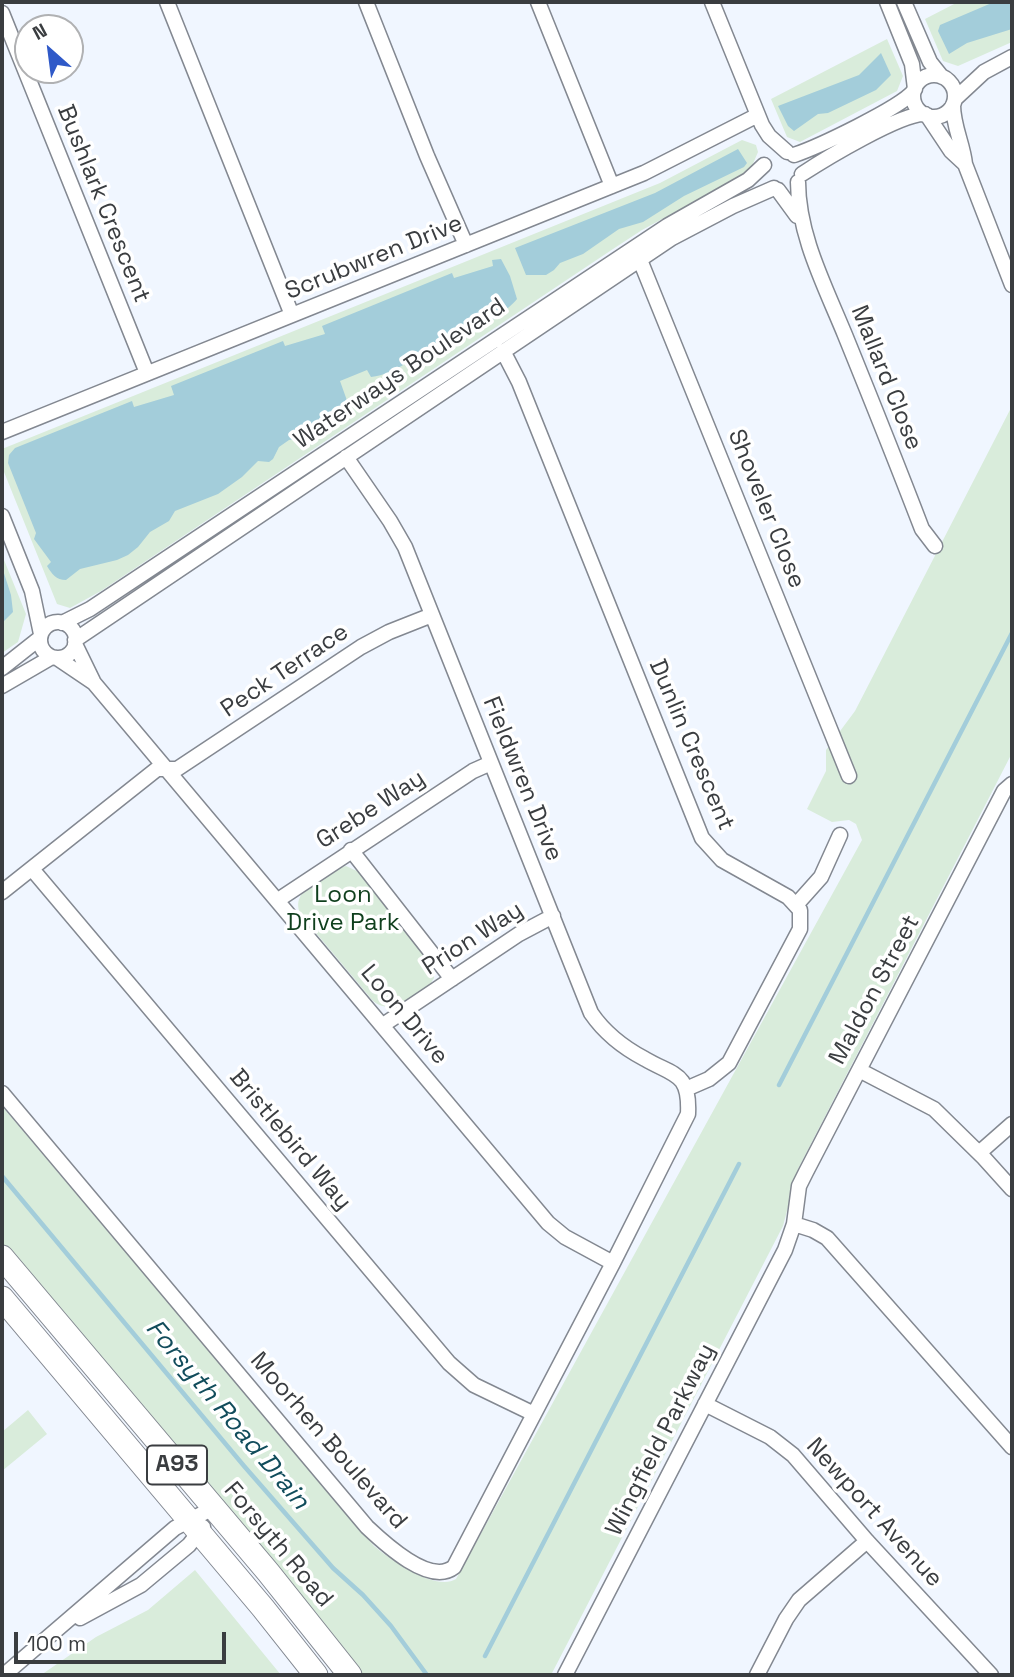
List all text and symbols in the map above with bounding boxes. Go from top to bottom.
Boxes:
north arrow [14,14,84,84]
text: N [28,18,51,46]
street label: Bushlark Crescent [50,101,156,307]
street label: Scrubwren Drive [281,209,467,307]
street label: Waterways Boulevard [289,292,511,456]
street label: Mallard Close [844,302,928,454]
street label: Shoveler Close [721,425,811,593]
street label: Peck Terrace [216,618,354,724]
street label: Dunlin Crescent [642,655,740,835]
street label: Fieldwren Drive [476,693,568,865]
street label: Grebe Way [311,764,431,856]
park label: Loon Drive Park [286,881,400,937]
street label: Prion Way [417,896,529,982]
street label: Maldon Street [824,910,926,1070]
street label: Loon Drive [354,959,454,1071]
street label: Bristlebird Way [223,1064,357,1216]
water label: Forsyth Road Drain [139,1314,315,1516]
street label: Wingfield Parkway [600,1339,722,1541]
street label: Moorhen Boulevard [243,1347,413,1535]
street label: Newport Avenue [800,1433,948,1593]
road number: A93 [147,1446,207,1484]
street label: Forsyth Road [217,1477,339,1613]
scale bar [18,1618,229,1662]
text: 100 m [27,1630,86,1657]

